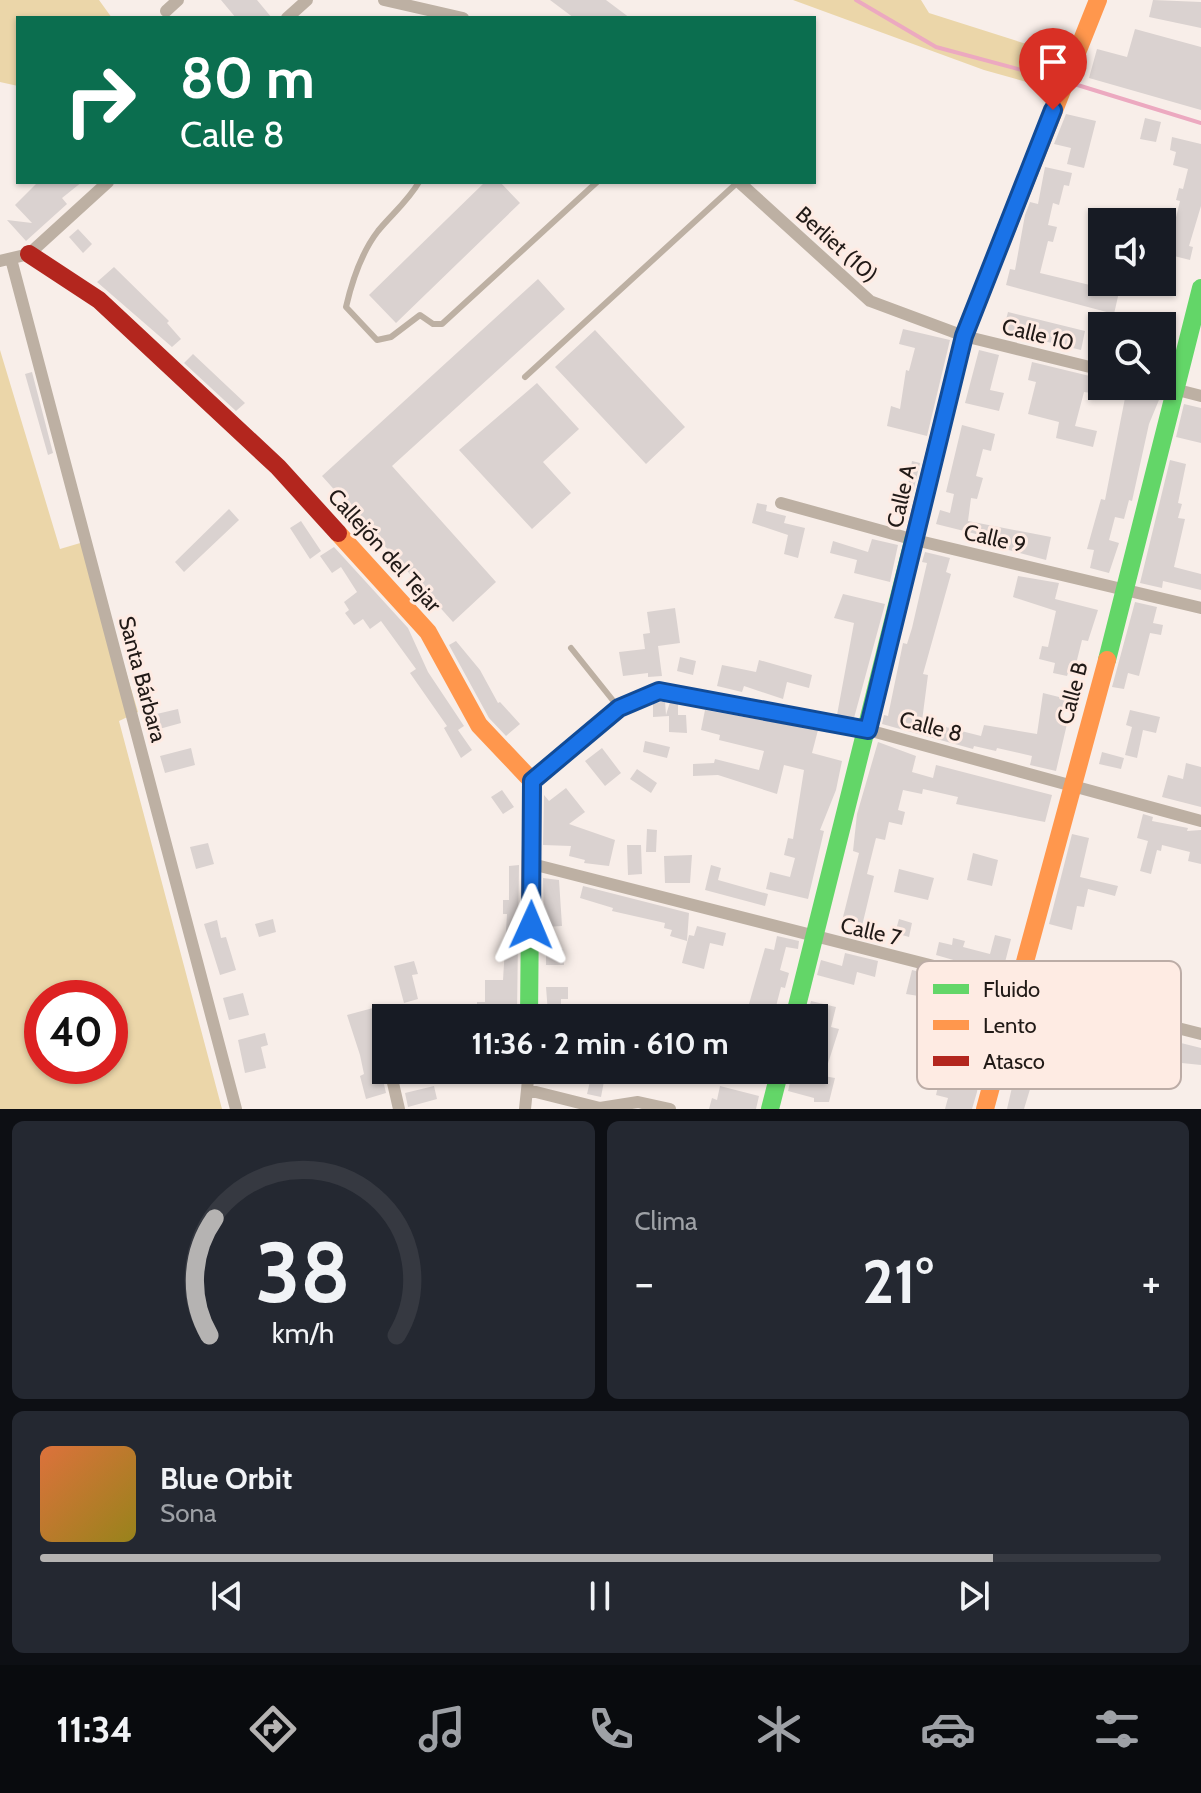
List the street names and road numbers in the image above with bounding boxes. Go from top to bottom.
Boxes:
street label: Berliet (10) [790,201,883,288]
street label: Calle 10 [999,313,1077,356]
street label: Calle A [881,461,922,530]
street label: Callejón del Tejar [322,483,447,618]
street label: Calle 9 [961,518,1029,559]
street label: Santa Bárbara [113,613,172,745]
street label: Calle B [1051,659,1094,727]
street label: Calle 8 [896,705,965,748]
street label: Calle 7 [838,911,904,952]

